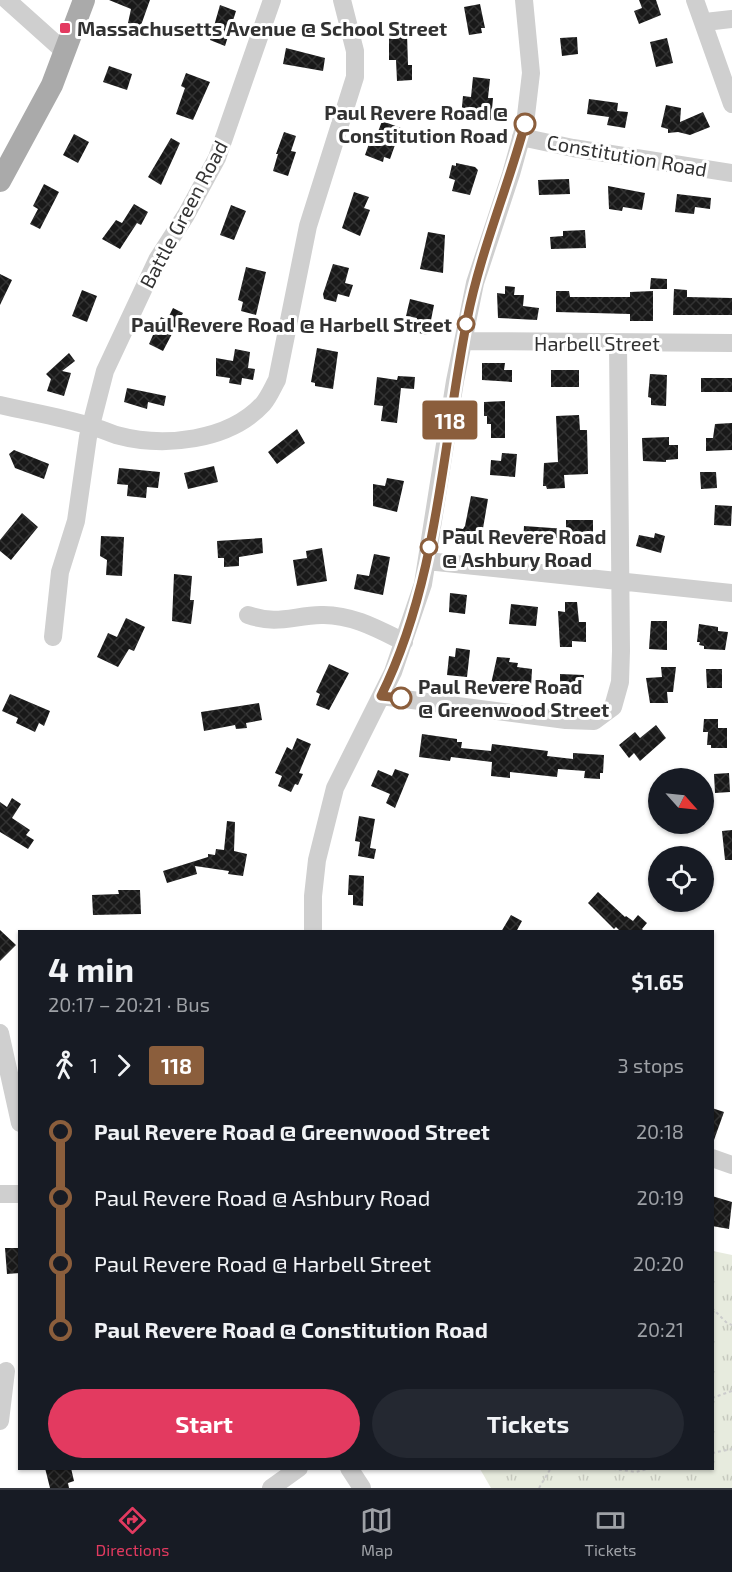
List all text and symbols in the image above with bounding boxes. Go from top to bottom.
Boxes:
place label: Massachusetts Avenue @ School Street [77,16,447,40]
marker: Massachusetts Avenue @ School Street [58,21,72,35]
place label: Paul Revere Road @ Constitution Road [324,100,508,147]
marker: Paul Revere Road @ Constitution Road [514,113,536,135]
street label: Constitution Road [545,129,709,181]
street label: Battle Green Road [134,136,232,292]
place label: Paul Revere Road @ Harbell Street [131,312,452,336]
marker: Paul Revere Road @ Harbell Street [457,315,475,333]
street label: Harbell Street [534,331,660,355]
line badge: 118 [416,400,484,440]
text: 118 [434,408,466,433]
place label: Paul Revere Road @ Ashbury Road [442,524,606,572]
marker: Paul Revere Road @ Ashbury Road [420,538,438,556]
place label: Paul Revere Road @ Greenwood Street [418,674,609,721]
marker: Paul Revere Road @ Greenwood Street [390,687,412,709]
north arrow [648,768,714,834]
map controls [648,768,714,912]
button: locate [648,846,714,912]
text: 4 min [48,949,134,989]
text: $1.65 [631,968,684,994]
text: 20:17 – 20:21 · Bus [48,992,210,1016]
icon: walk [48,1049,81,1082]
icon: forward [107,1049,140,1082]
text: 1 [90,1053,98,1077]
text: 118 [161,1053,192,1078]
text: 3 stops [618,1053,684,1077]
text: Paul Revere Road @ Greenwood Street [94,1118,490,1144]
text: 20:18 [636,1119,684,1143]
text: Paul Revere Road @ Ashbury Road [94,1184,430,1210]
text: 20:19 [637,1185,684,1209]
text: Paul Revere Road @ Harbell Street [94,1250,431,1276]
text: 20:20 [633,1251,684,1275]
text: Paul Revere Road @ Constitution Road [94,1316,488,1342]
text: 20:21 [637,1317,684,1341]
button: Start [48,1389,360,1458]
button: Tickets [372,1389,684,1458]
tab: Directions [96,1504,169,1559]
tab: Map [360,1504,393,1559]
tab: Tickets [585,1504,636,1559]

